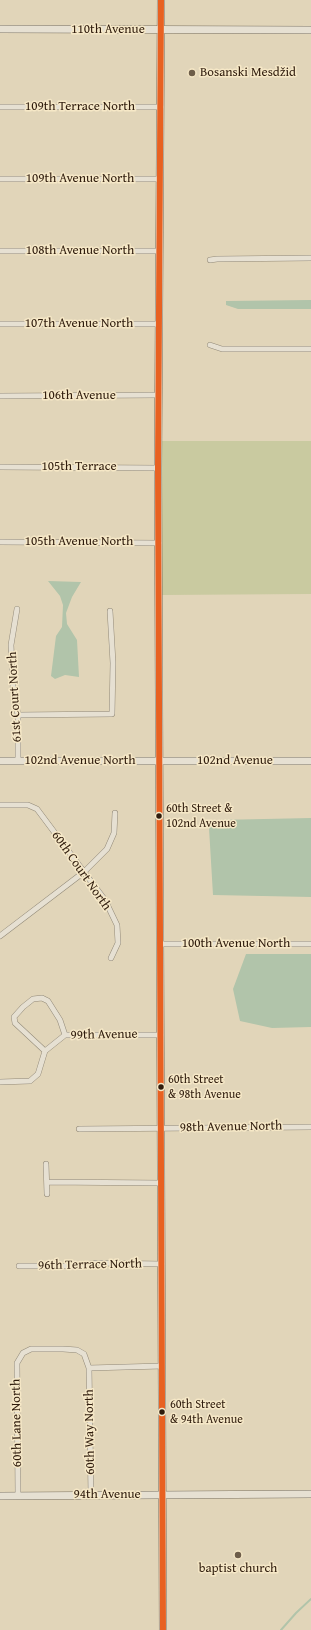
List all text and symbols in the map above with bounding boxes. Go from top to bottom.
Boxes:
street label: 110th Avenue [71,22,145,38]
place label: Bosanski Mesdžid [200,65,296,81]
marker: Bosanski Mesdžid [187,68,197,78]
street label: 109th Terrace North [25,99,135,115]
street label: 109th Avenue North [26,171,134,187]
street label: 108th Avenue North [26,243,134,259]
street label: 107th Avenue North [25,316,133,332]
street label: 106th Avenue [42,388,116,404]
street label: 105th Terrace [41,459,117,475]
street label: 105th Avenue North [25,534,133,550]
street label: 61st Court North [5,651,25,743]
street label: 102nd Avenue North [24,753,136,769]
street label: 102nd Avenue [197,753,273,769]
place label: 60th Street & 102nd Avenue [166,802,236,830]
marker: 60th Street & 102nd Avenue [154,811,164,821]
street label: 60th Court North [48,828,114,914]
street label: 100th Avenue North [182,936,290,952]
street label: 99th Avenue [70,1027,138,1043]
place label: 60th Street & 98th Avenue [168,1073,241,1101]
marker: 60th Street & 98th Avenue [156,1082,166,1092]
street label: 98th Avenue North [180,1118,282,1136]
street label: 96th Terrace North [38,1256,142,1274]
street label: 60th Lane North [8,1379,26,1467]
street label: 60th Way North [81,1389,99,1475]
place label: 60th Street & 94th Avenue [170,1398,243,1426]
marker: 60th Street & 94th Avenue [157,1407,167,1417]
street label: 94th Avenue [73,1487,141,1503]
marker: baptist church [233,1550,243,1560]
place label: baptist church [199,1561,277,1577]

